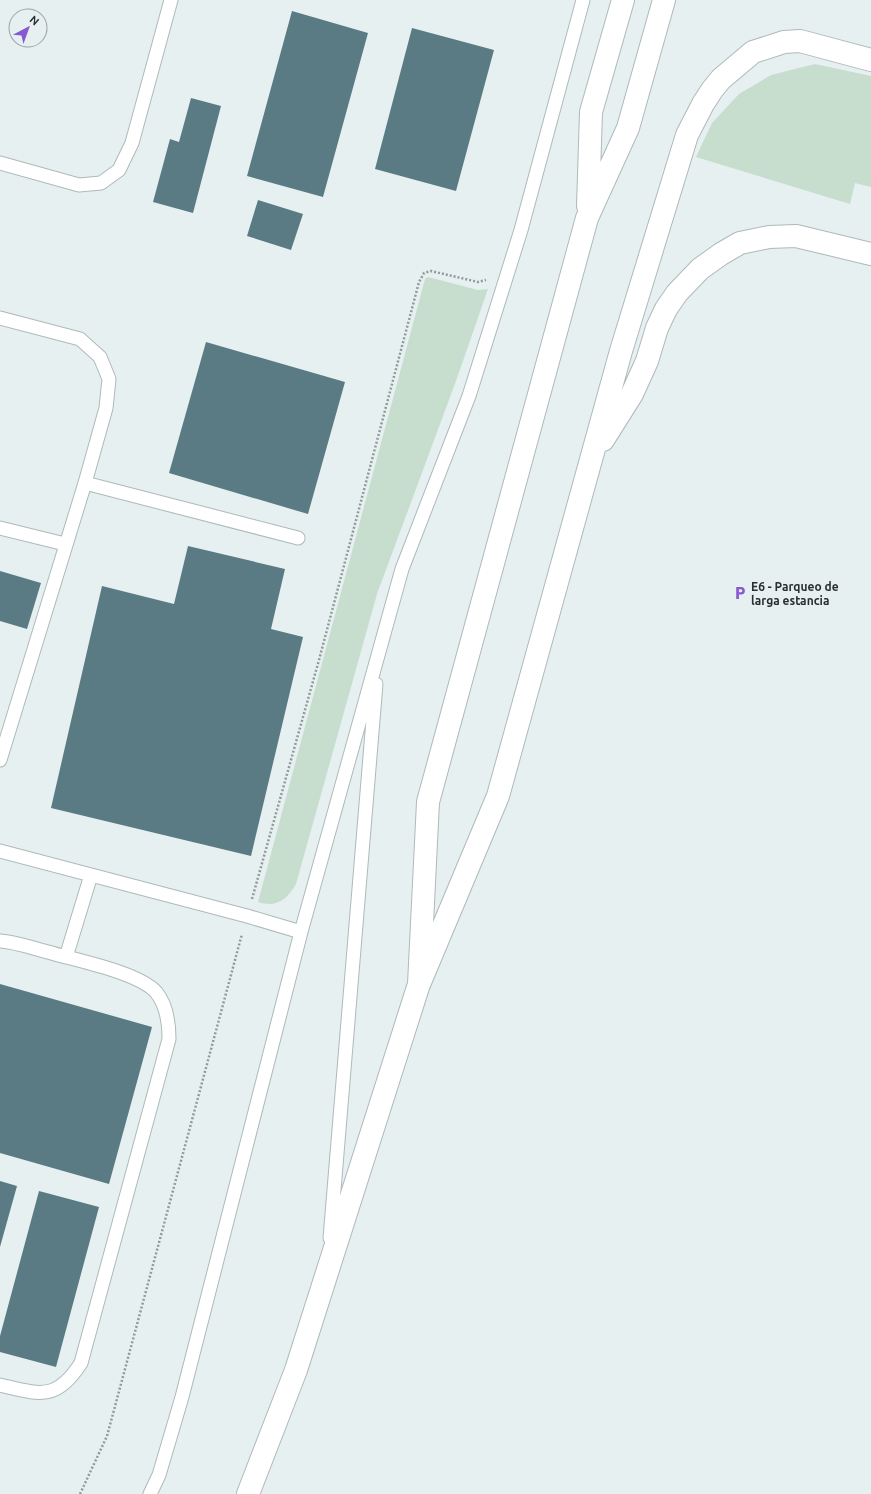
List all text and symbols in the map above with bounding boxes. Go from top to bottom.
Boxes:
north arrow [8,8,48,48]
text: N [28,13,42,28]
place label: E6 - Parqueo de larga estancia [751,580,839,607]
parking icon: E6 - Parqueo de larga estancia [732,585,748,601]

